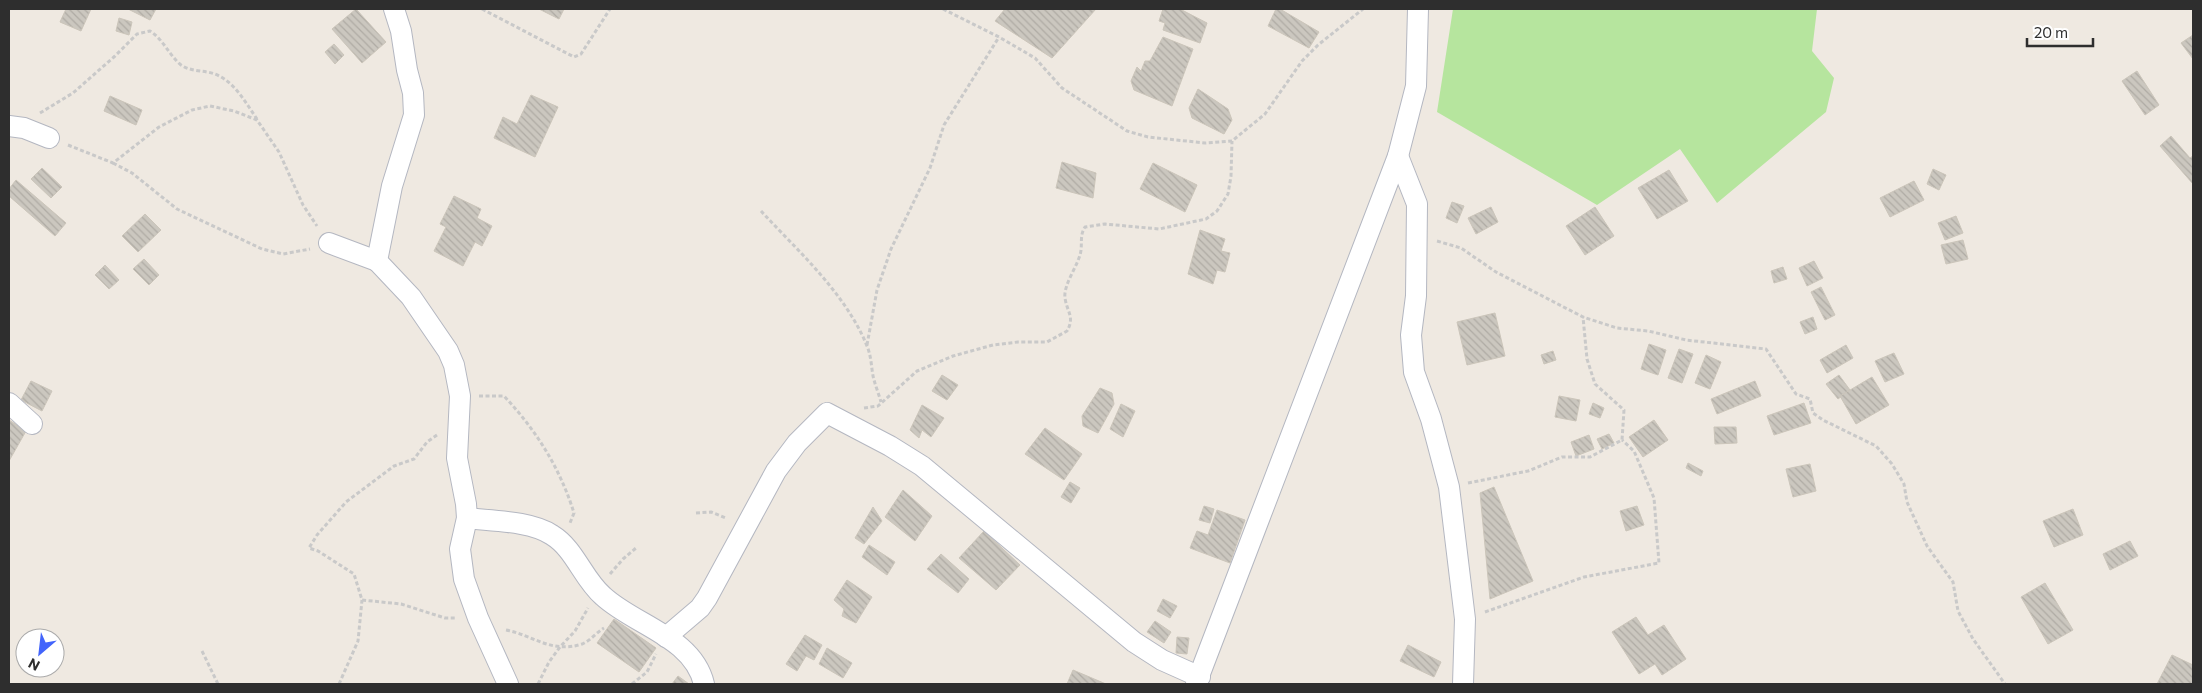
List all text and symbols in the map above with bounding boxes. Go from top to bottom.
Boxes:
scale bar [2027,15,2093,47]
text: 20 m [2034,23,2068,41]
north arrow [15,628,65,678]
text: N [25,655,42,675]

